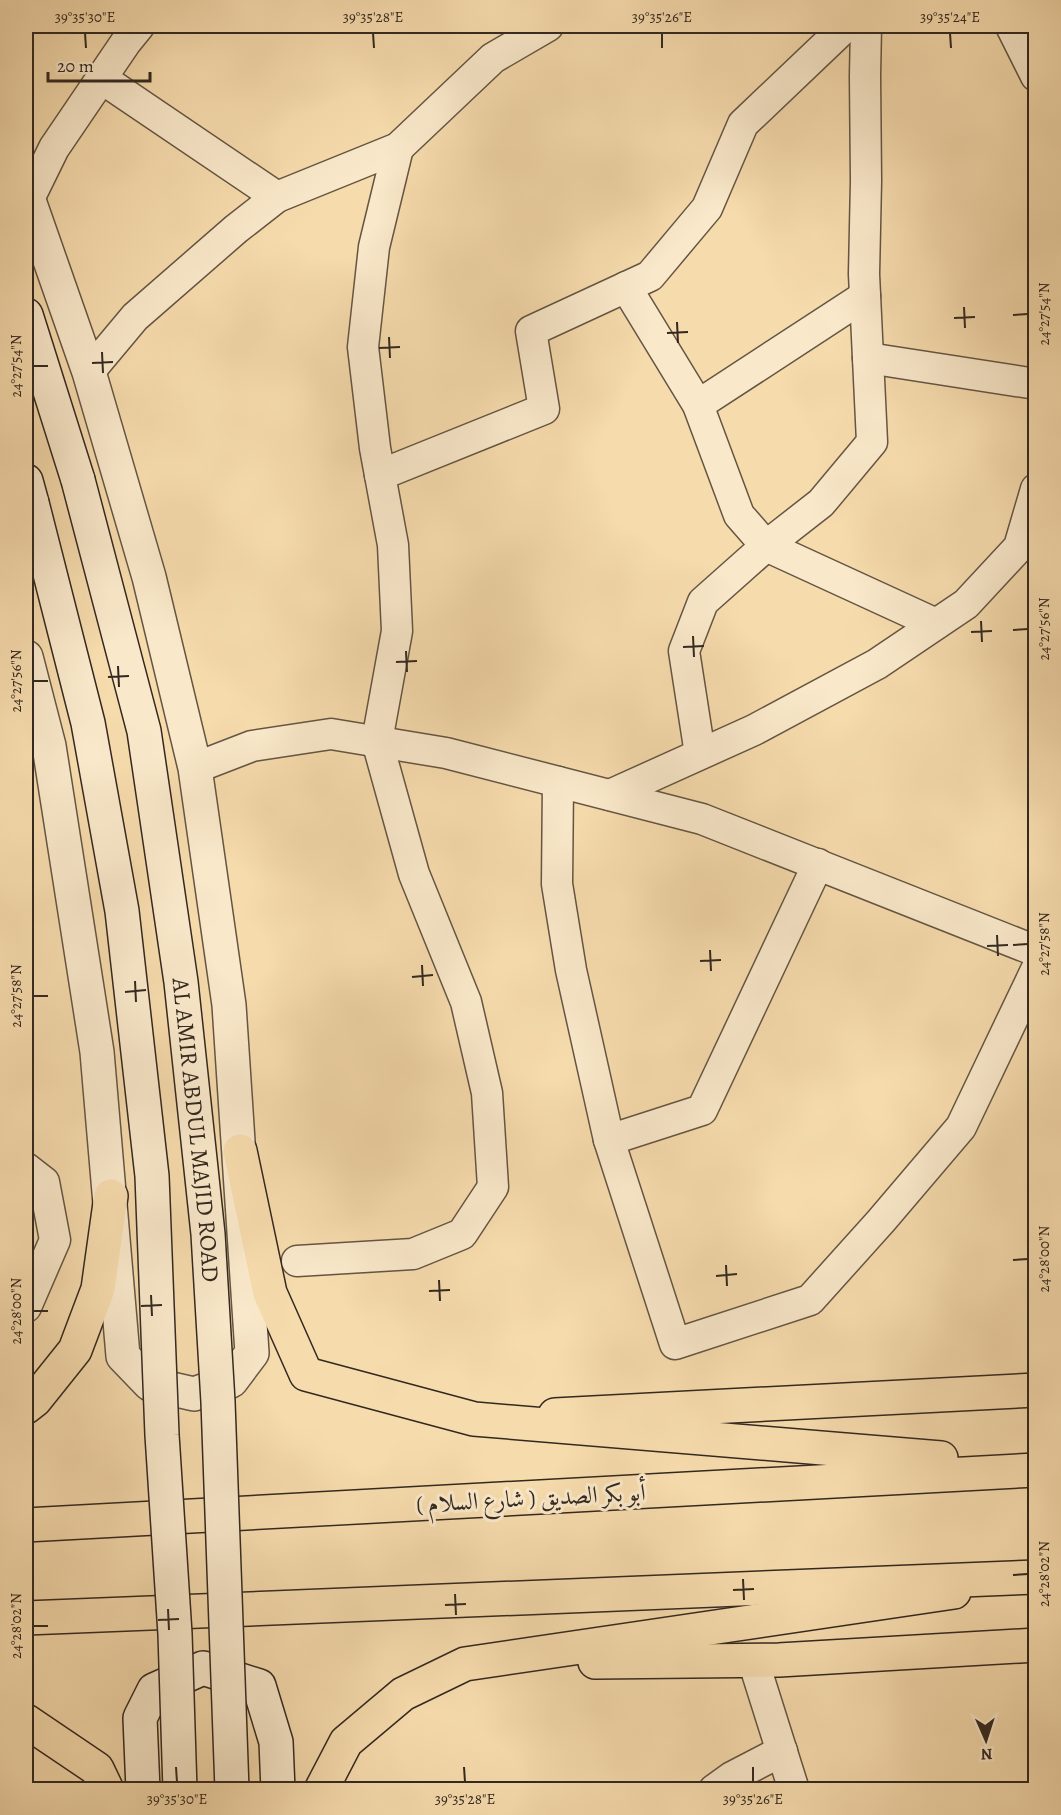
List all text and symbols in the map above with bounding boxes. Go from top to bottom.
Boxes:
text: 39°35'30"E [55,7,115,27]
text: 39°35'28"E [343,7,403,27]
text: 39°35'26"E [632,7,692,27]
text: 39°35'24"E [920,7,980,27]
scale bar [48,45,150,83]
text: 20 m [57,54,94,78]
text: 24°27'54"N [1034,282,1054,346]
text: 24°27'54"N [6,334,26,398]
text: 24°27'56"N [1034,597,1054,661]
text: 24°27'56"N [6,649,26,713]
text: 24°27'58"N [1034,912,1054,976]
text: 24°27'58"N [6,964,26,1028]
street label: AL AMIR ABDUL MAJID ROAD [165,975,227,1283]
text: 24°28'00"N [1034,1225,1054,1292]
text: 24°28'00"N [6,1277,26,1344]
street label: ( شارع السلام ) أبو بكر الصديق [415,1475,647,1525]
text: 24°28'02"N [1034,1541,1054,1607]
text: 24°28'02"N [6,1593,26,1659]
north arrow [956,1710,1016,1770]
text: N [980,1743,993,1765]
text: 39°35'30"E [147,1789,207,1809]
text: 39°35'28"E [435,1789,495,1809]
text: 39°35'26"E [723,1789,783,1809]

